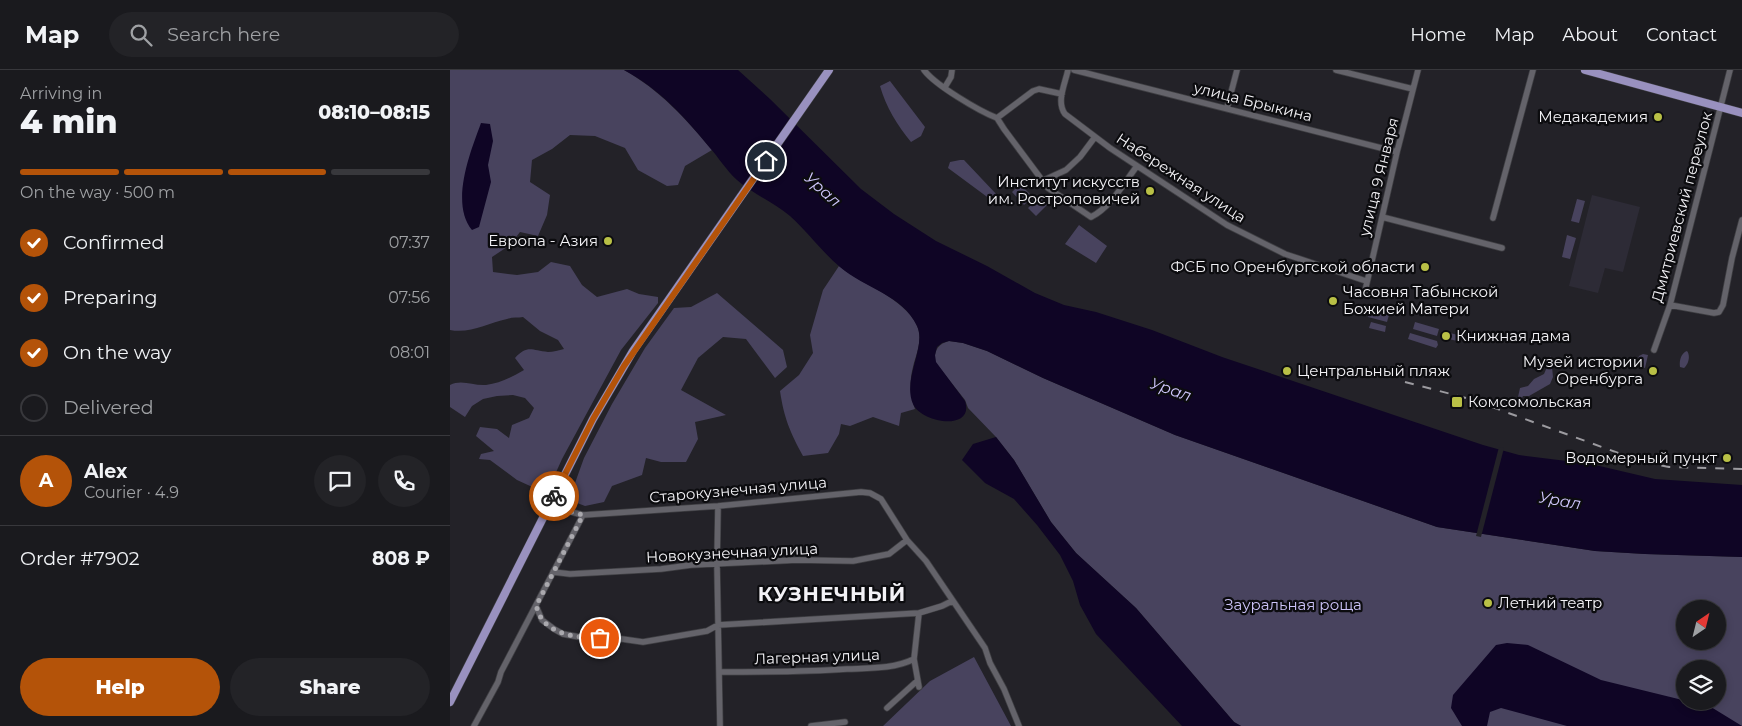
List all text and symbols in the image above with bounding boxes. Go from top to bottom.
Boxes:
search box [109,12,459,57]
text: Map [25,20,79,49]
icon: search [127,21,155,49]
text: Search here [167,23,280,46]
text: Home [1410,24,1466,46]
text: Map [1494,24,1534,46]
text: About [1562,24,1618,46]
text: Contact [1646,24,1717,46]
street label: улица Брыкина [1191,77,1314,125]
text: Arriving in [20,84,102,103]
text: 08:10–08:15 [318,101,430,124]
text: 4 min [20,102,117,141]
place label: Медакадемия [1538,107,1648,126]
street label: Дмитриевский переулок [1647,109,1716,304]
marker: Медакадемия [1652,111,1664,123]
street label: улица 9 Января [1354,115,1402,239]
street label: Набережная улица [1113,129,1250,227]
pin [745,140,787,182]
icon: home [752,147,780,175]
water label: Урал [801,168,845,211]
place label: Институт искусств им. Ростроповичей [988,172,1140,208]
text: On the way · 500 m [20,183,175,202]
marker: Институт искусств им. Ростроповичей [1144,185,1156,197]
icon: check [20,229,48,257]
text: Confirmed [63,231,164,254]
place label: Европа - Азия [488,231,598,250]
text: 07:37 [389,233,430,252]
marker: Европа - Азия [602,235,614,247]
place label: ФСБ по Оренбургской области [1171,257,1415,276]
marker: ФСБ по Оренбургской области [1419,261,1431,273]
place label: Часовня Табынской Божией Матери [1343,282,1498,318]
icon: check [20,284,48,312]
text: Preparing [63,286,158,309]
text: 07:56 [388,288,430,307]
marker: Часовня Табынской Божией Матери [1327,295,1339,307]
place label: Книжная дама [1456,326,1570,345]
marker: Книжная дама [1440,330,1452,342]
icon: check [20,339,48,367]
text: On the way [63,341,171,364]
text: 08:01 [389,343,430,362]
place label: Музей истории Оренбурга [1523,352,1643,388]
place label: Центральный пляж [1297,361,1450,380]
marker: Центральный пляж [1281,365,1293,377]
marker: Музей истории Оренбурга [1647,365,1659,377]
water label: Урал [1148,374,1194,405]
place label: Комсомольская [1468,392,1591,411]
marker: Комсомольская [1450,395,1464,409]
text: Delivered [63,396,154,419]
place label: Водомерный пункт [1565,448,1718,467]
marker: Водомерный пункт [1721,452,1733,464]
button: chat [314,455,366,507]
button: phone [378,455,430,507]
text: Alex [84,460,127,483]
text: A [39,469,53,492]
courier [529,471,579,521]
street label: Старокузнечная улица [648,472,827,507]
icon: bike [540,482,568,510]
text: Courier · 4.9 [84,483,179,502]
water label: Урал [1537,487,1582,514]
street label: Новокузнечная улица [645,539,819,566]
text: Order #7902 [20,547,140,570]
text: 808 ₽ [372,547,430,570]
district label: КУЗНЕЧНЫЙ [758,582,906,606]
place label: Летний театр [1498,593,1602,612]
park label: Зауральная роща [1224,595,1362,614]
marker: Летний театр [1482,597,1494,609]
north arrow [1676,600,1726,650]
map controls [1676,600,1726,710]
pin [579,617,621,659]
icon: bag [586,624,614,652]
street label: Лагерная улица [754,645,880,668]
button: Help [20,658,220,716]
button: Share [230,658,430,716]
button: layers [1676,660,1726,710]

